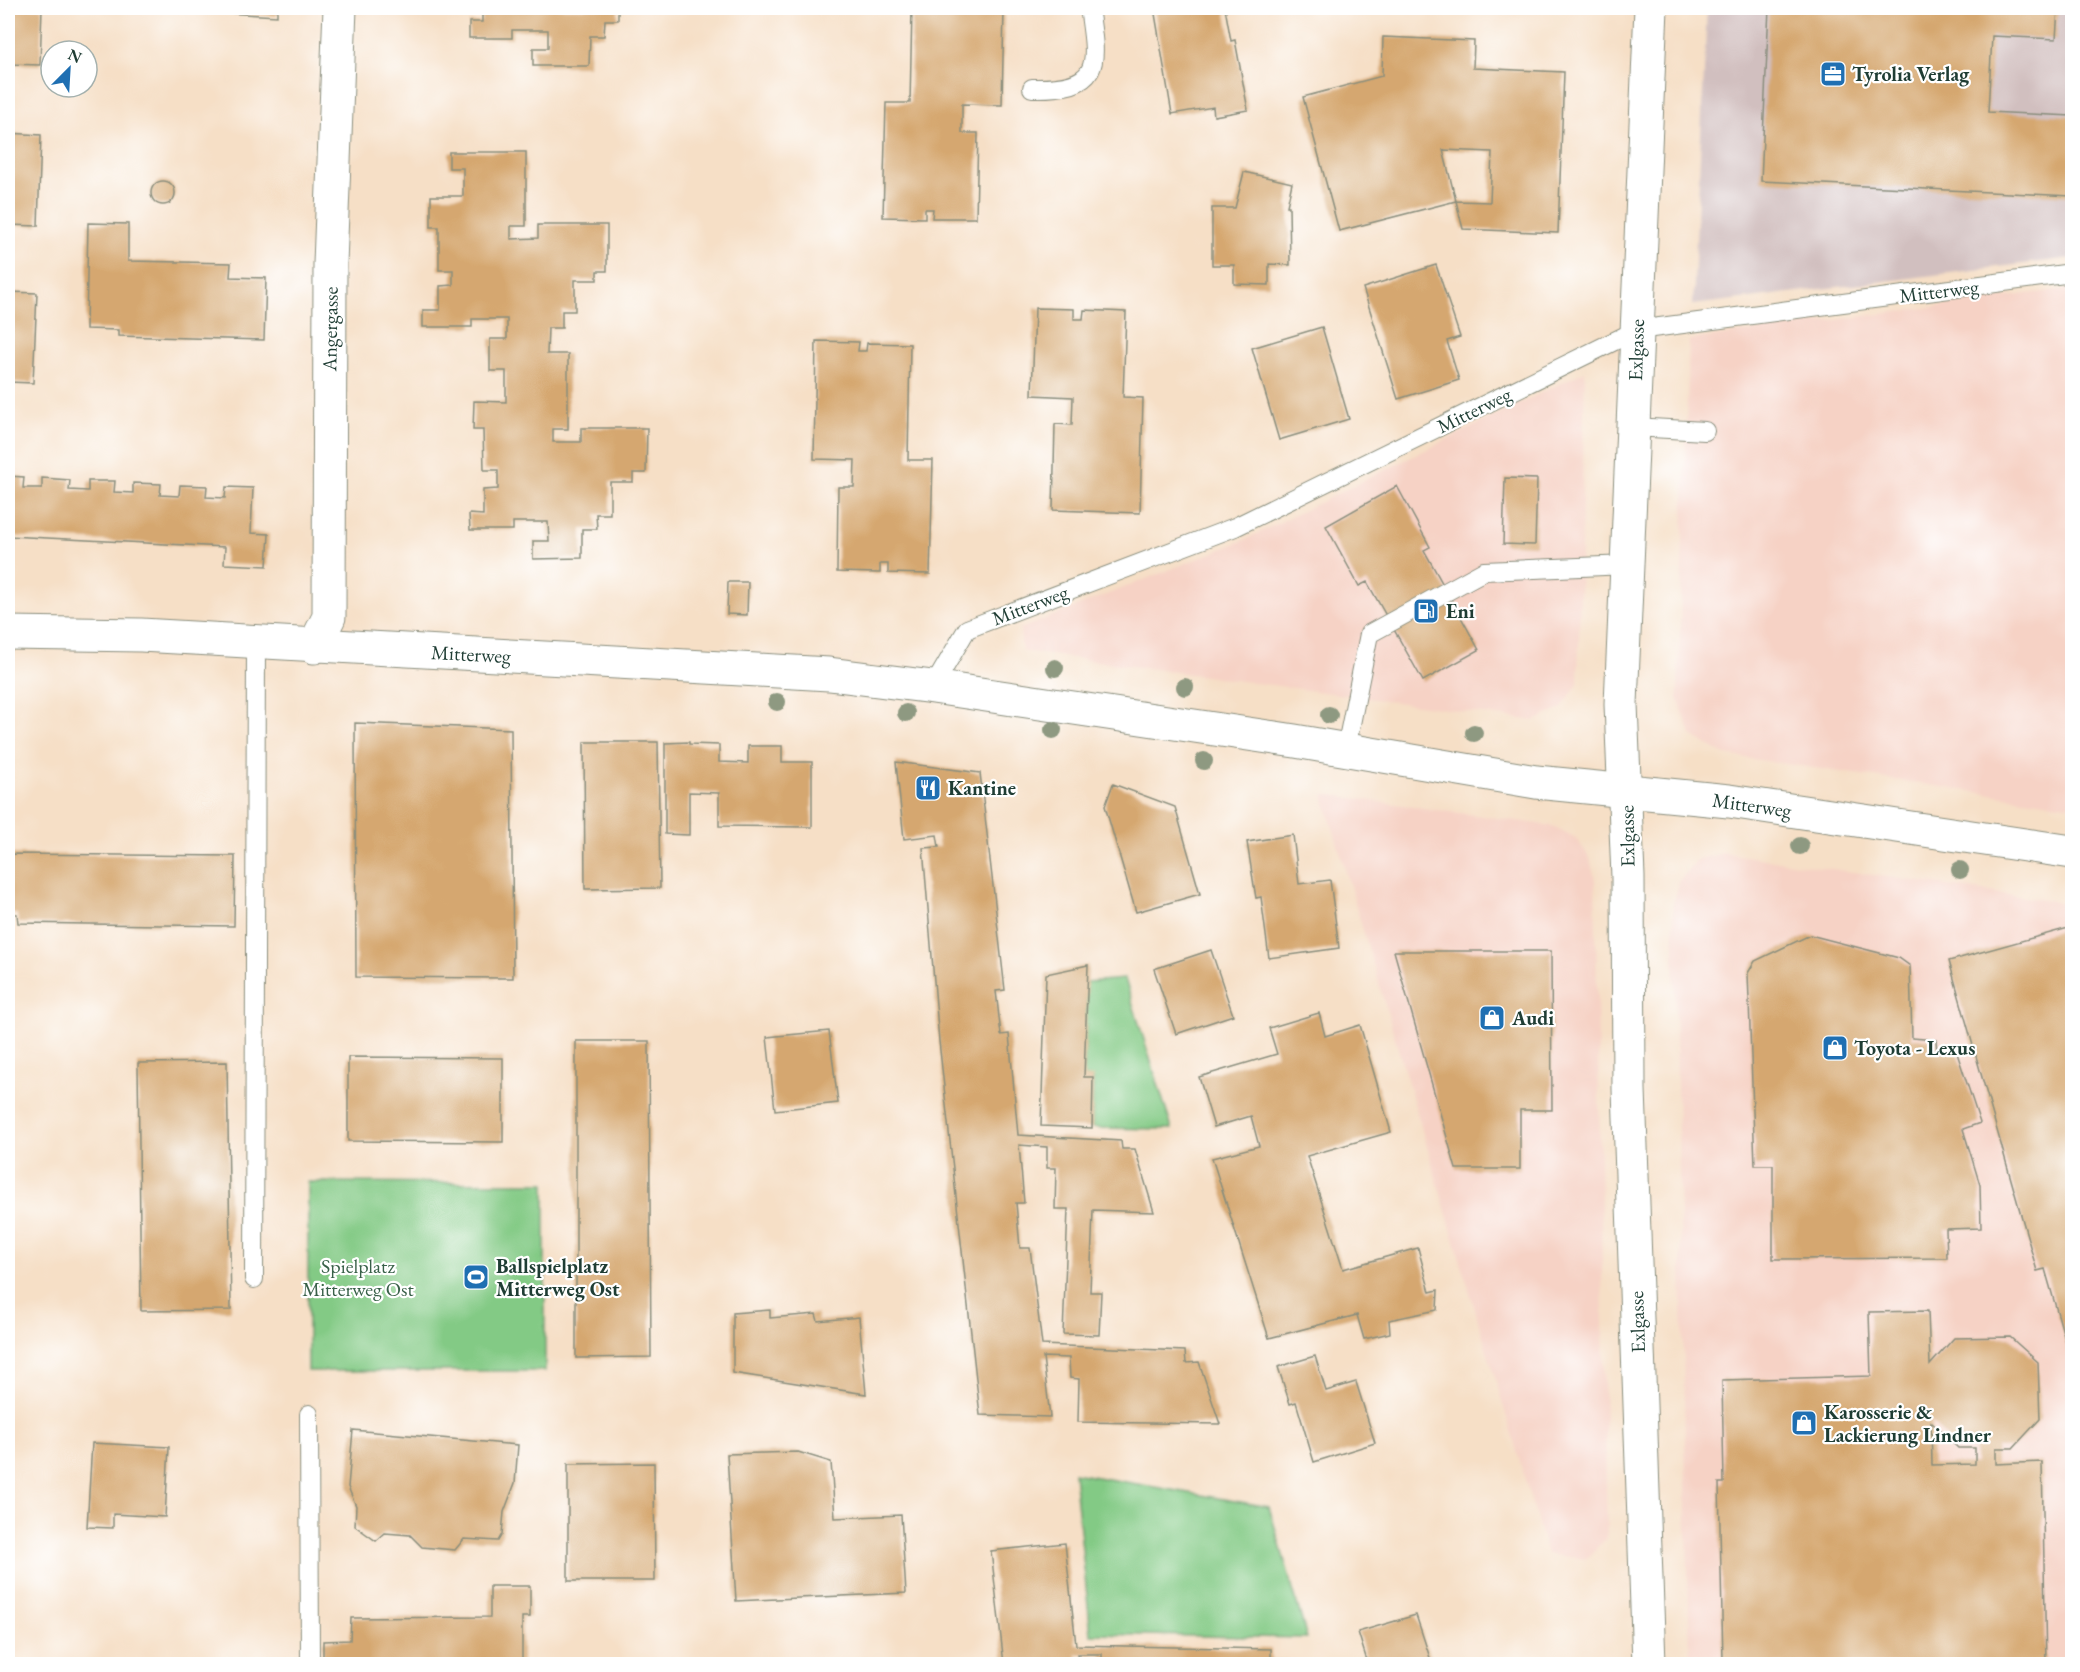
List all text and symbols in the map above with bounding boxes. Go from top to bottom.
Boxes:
north arrow [39,39,99,99]
text: N [65,44,85,68]
office icon: Tyrolia Verlag [1818,59,1848,89]
place label: Tyrolia Verlag [1852,61,1970,87]
street label: Mitterweg [1898,273,1980,309]
street label: Angergasse [316,286,344,373]
street label: Exlgasse [1622,318,1650,381]
street label: Mitterweg [1432,381,1516,439]
street label: Mitterweg [988,578,1072,631]
fuel station icon: Eni [1411,596,1441,626]
place label: Eni [1446,598,1475,624]
street label: Mitterweg [431,639,512,669]
restaurant icon: Kantine [913,773,943,803]
place label: Kantine [948,775,1016,801]
street label: Mitterweg [1711,787,1794,823]
street label: Exlgasse [1613,805,1641,867]
shop icon: Audi [1477,1003,1507,1033]
place label: Audi [1511,1005,1554,1031]
shop icon: Toyota - Lexus [1820,1033,1850,1063]
place label: Toyota - Lexus [1854,1035,1975,1061]
park label: Spielplatz Mitterweg Ost [302,1253,415,1302]
place label: Ballspielplatz Mitterweg Ost [496,1253,620,1302]
sports icon: Ballspielplatz Mitterweg Ost [461,1262,491,1292]
street label: Exlgasse [1623,1290,1651,1353]
place label: Karosserie & Lackierung Lindner [1824,1399,1992,1448]
shop icon: Karosserie & Lackierung Lindner [1789,1408,1819,1438]

